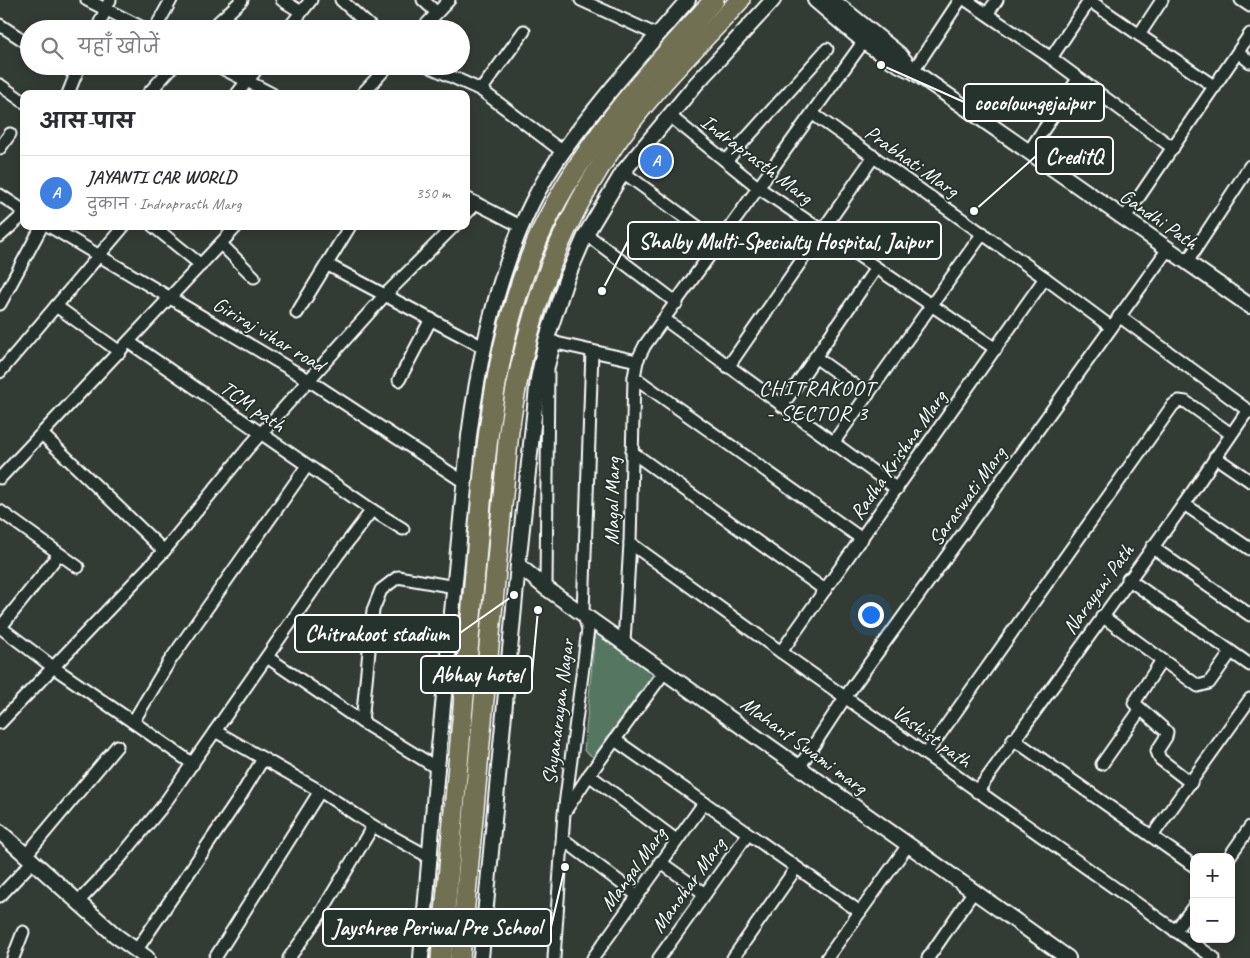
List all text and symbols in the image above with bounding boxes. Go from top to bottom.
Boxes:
search box [20,20,470,75]
icon: search [38,34,66,62]
text: यहाँ खोजें [78,35,159,59]
callout: cocoloungejaipur [964,84,1104,121]
text: cocoloungejaipur [974,89,1096,117]
text: आस-पास [40,108,134,134]
street label: Indraprasth Marg [696,108,820,211]
street label: Prabhati Marg [860,119,965,204]
callout: CreditQ [1036,137,1113,174]
pin: A [640,142,672,180]
text: CreditQ [1046,143,1106,171]
text: JAYANTI CAR WORLD [87,165,236,189]
text: A [52,183,60,203]
text: 350 m [416,183,450,203]
street label: Gandhi Path [1115,183,1204,256]
text: दुकान · Indraprasth Marg [87,194,241,214]
callout: Shalby Multi-Specialty Hospital, Jaipur [628,222,941,259]
text: Shalby Multi-Specialty Hospital, Jaipur [638,228,934,256]
street label: Giriraj vihar road [209,291,333,379]
street label: TCM path [215,374,291,438]
district label: CHITRAKOOT - SECTOR 3 [759,374,879,427]
street label: Radha Krishna Marg [844,384,953,525]
street label: Saraswati Marg [922,440,1013,551]
street label: Magal Marg [598,455,626,545]
street label: Narayani Path [1056,537,1140,639]
your location [858,602,884,628]
callout: Chitrakoot stadium [295,615,460,652]
text: Chitrakoot stadium [305,620,450,648]
street label: Shyanarayan Nagar [536,636,580,786]
callout: Abhay hotel [421,656,532,693]
text: Abhay hotel [432,661,526,689]
street label: Mahant Swami marg [736,690,874,801]
street label: Vashist path [887,699,978,774]
street label: Mangal Marg [594,821,673,916]
street label: Manohar Marg [645,831,732,938]
map controls [1190,853,1235,943]
button: + [1190,853,1235,898]
button: − [1190,898,1235,943]
callout: Jayshree Periwal Pre School [323,909,551,946]
text: Jayshree Periwal Pre School [330,914,546,942]

